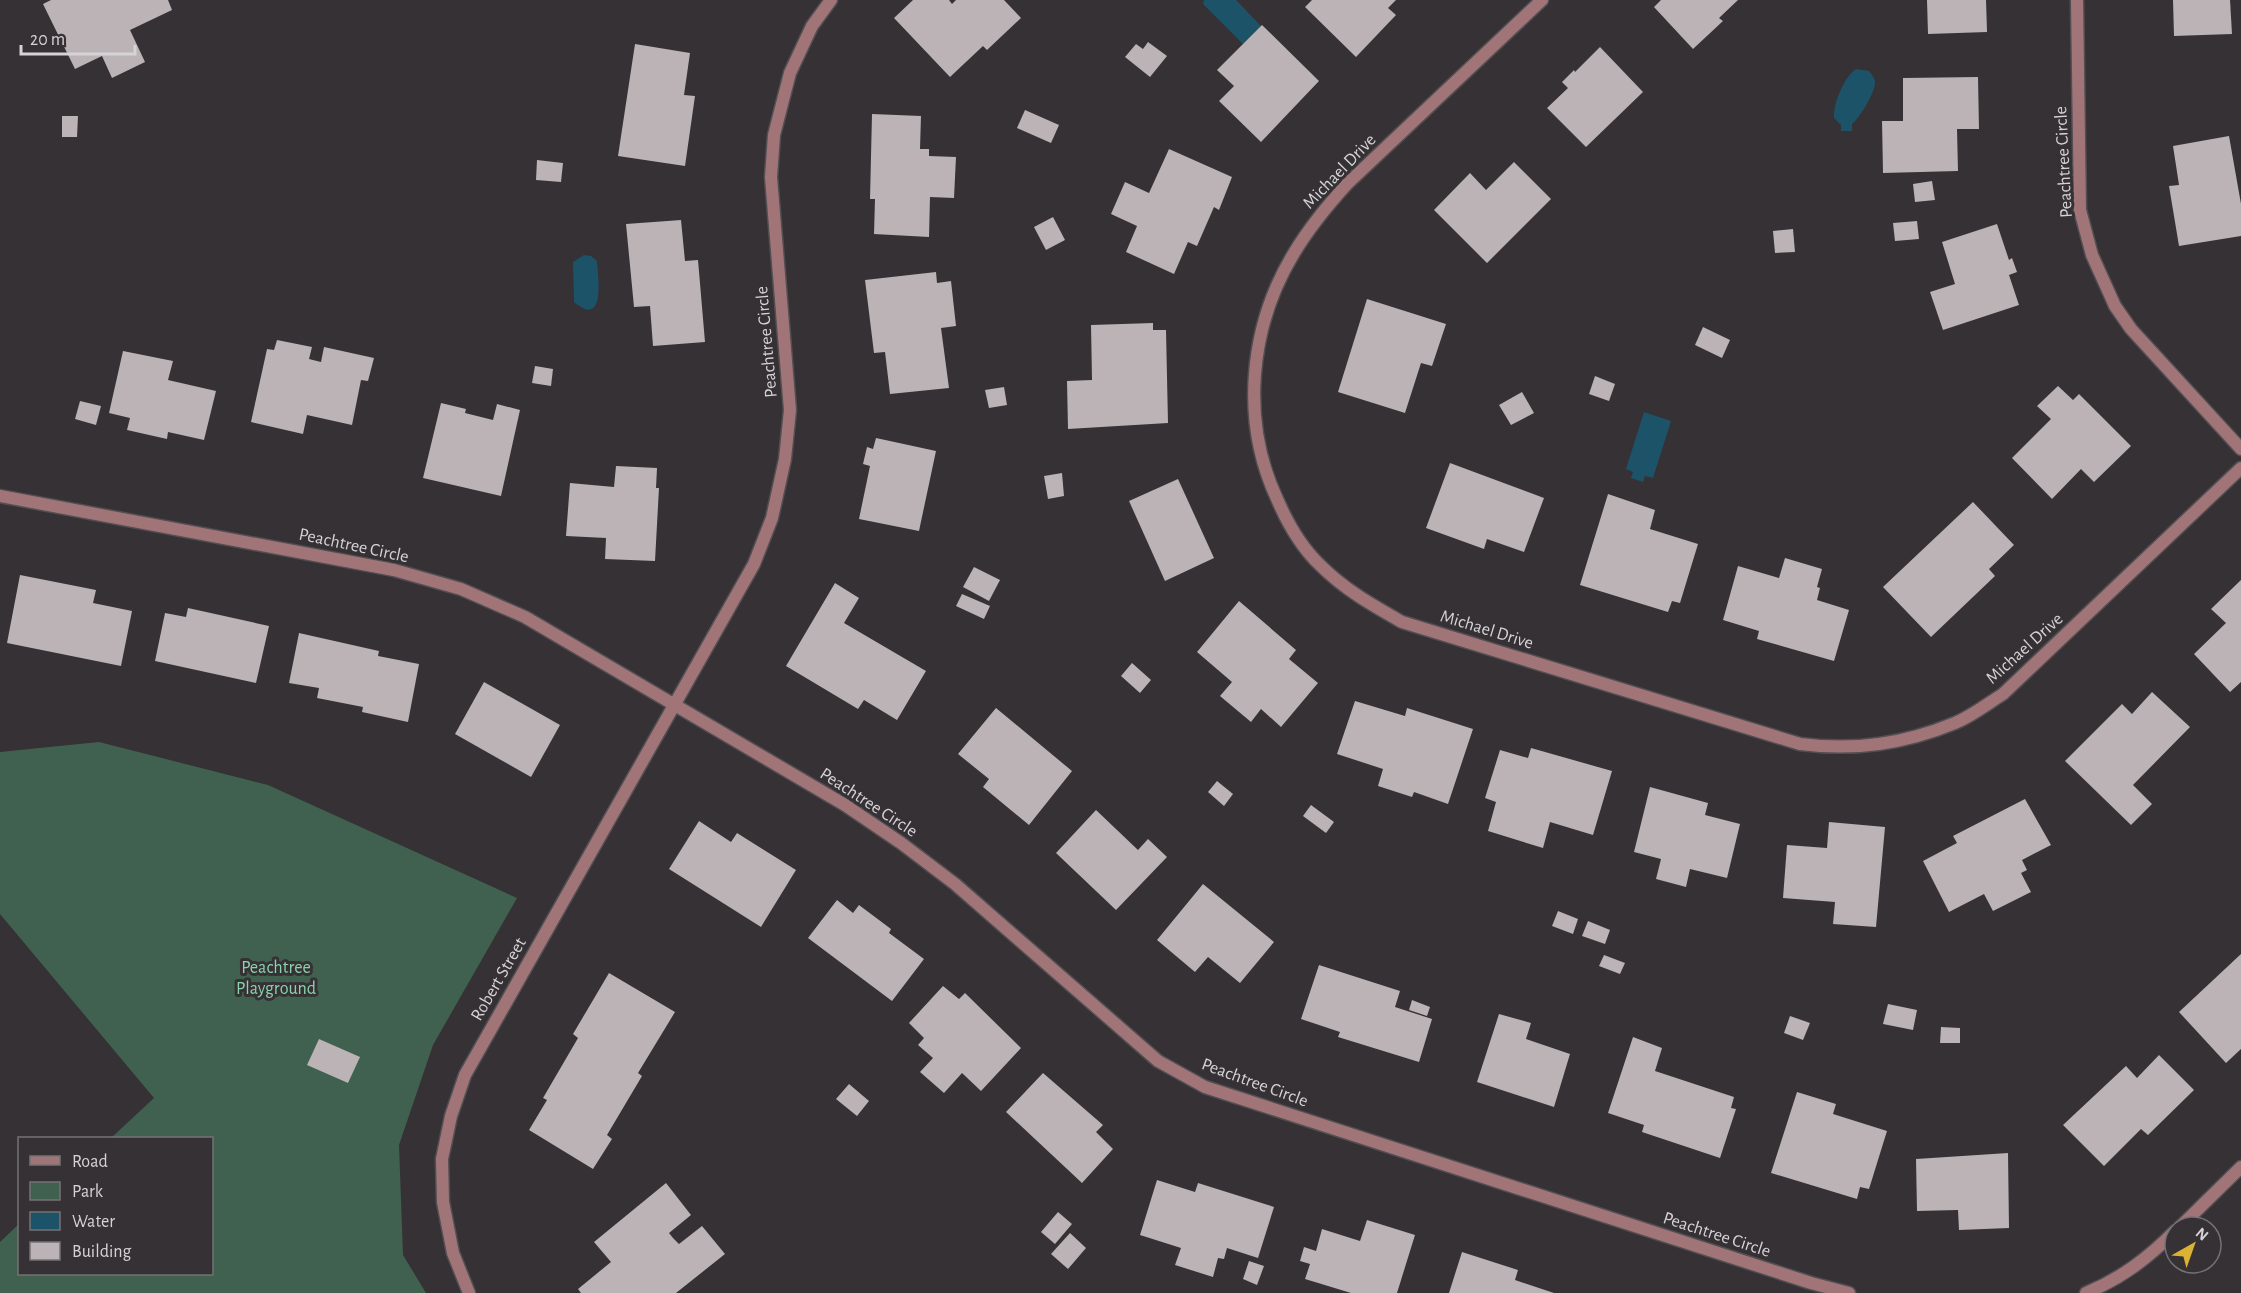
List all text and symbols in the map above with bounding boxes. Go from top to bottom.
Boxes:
scale bar [21,18,135,56]
text: 20 m [30,31,65,49]
street label: Peachtree Circle [2052,106,2076,218]
street label: Michael Drive [1300,131,1380,213]
street label: Peachtree Circle [753,285,781,398]
street label: Peachtree Circle [297,526,410,566]
street label: Michael Drive [1438,607,1535,653]
street label: Michael Drive [1983,610,2066,688]
street label: Peachtree Circle [817,765,920,841]
street label: Robert Street [468,935,530,1024]
park label: Peachtree Playground [236,959,316,998]
street label: Peachtree Circle [1199,1055,1310,1111]
legend [18,1137,213,1275]
text: Road [72,1153,108,1171]
text: Park [72,1183,104,1201]
street label: Peachtree Circle [1661,1209,1773,1261]
text: Water [72,1213,115,1231]
north arrow [2163,1215,2223,1275]
text: N [2193,1225,2211,1244]
text: Building [72,1243,132,1261]

